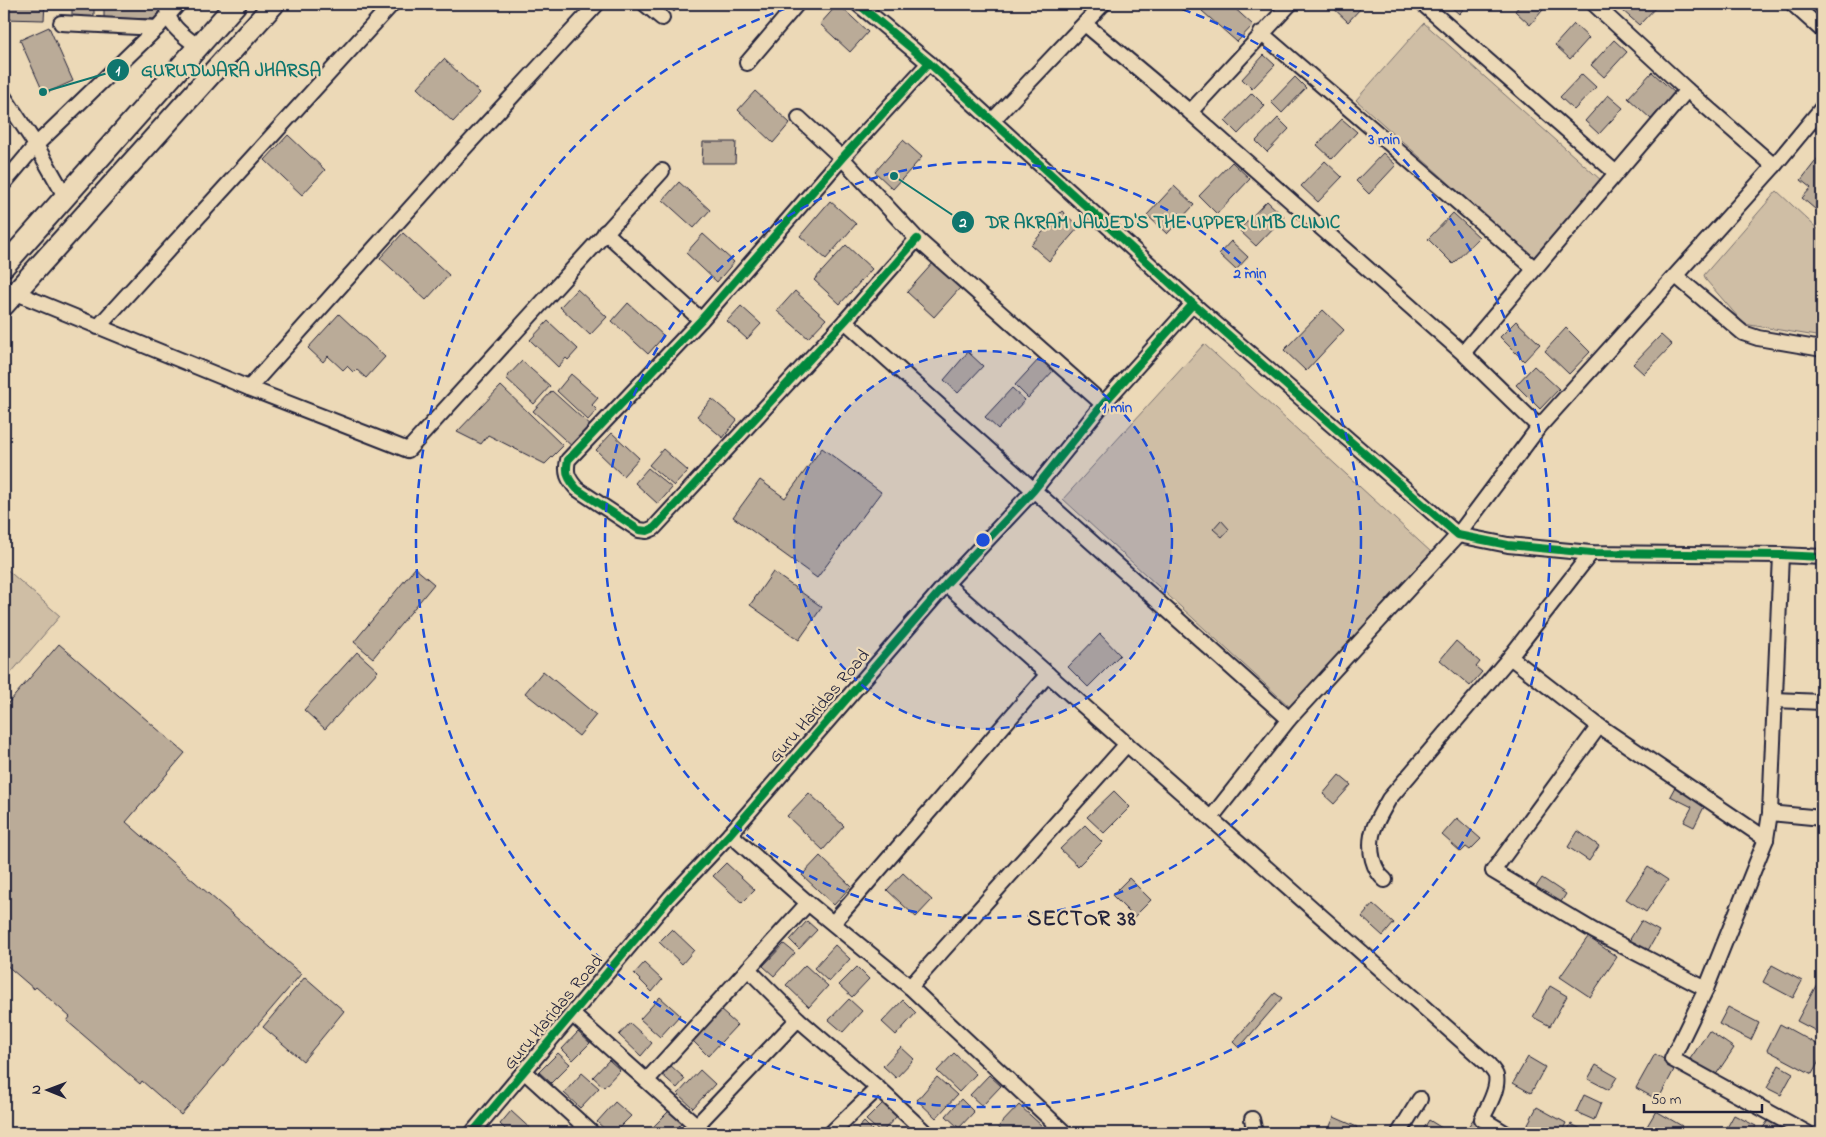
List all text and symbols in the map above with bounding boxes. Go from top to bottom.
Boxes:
callout: GURUDWARA JHARSA [106,53,331,87]
text: GURUDWARA JHARSA [141,58,321,85]
text: 1 [116,60,121,82]
text: 3 min [1367,129,1400,151]
callout: DR AKRAM JAWED'S THE UPPER LIMB CLINIC [950,205,1350,239]
text: DR AKRAM JAWED'S THE UPPER LIMB CLINIC [985,210,1341,237]
text: 2 [958,212,967,234]
text: 2 min [1233,263,1267,285]
text: 1 min [1102,397,1133,419]
centre of rings [974,531,992,549]
street label: Guru Haridas Road [763,644,877,770]
district label: SECTOR 38 [1027,904,1137,936]
street label: Guru Haridas Road [498,950,610,1076]
north arrow [22,1064,72,1114]
scale bar [1644,1082,1761,1114]
text: N [26,1085,47,1095]
text: 50 m [1651,1089,1682,1111]

